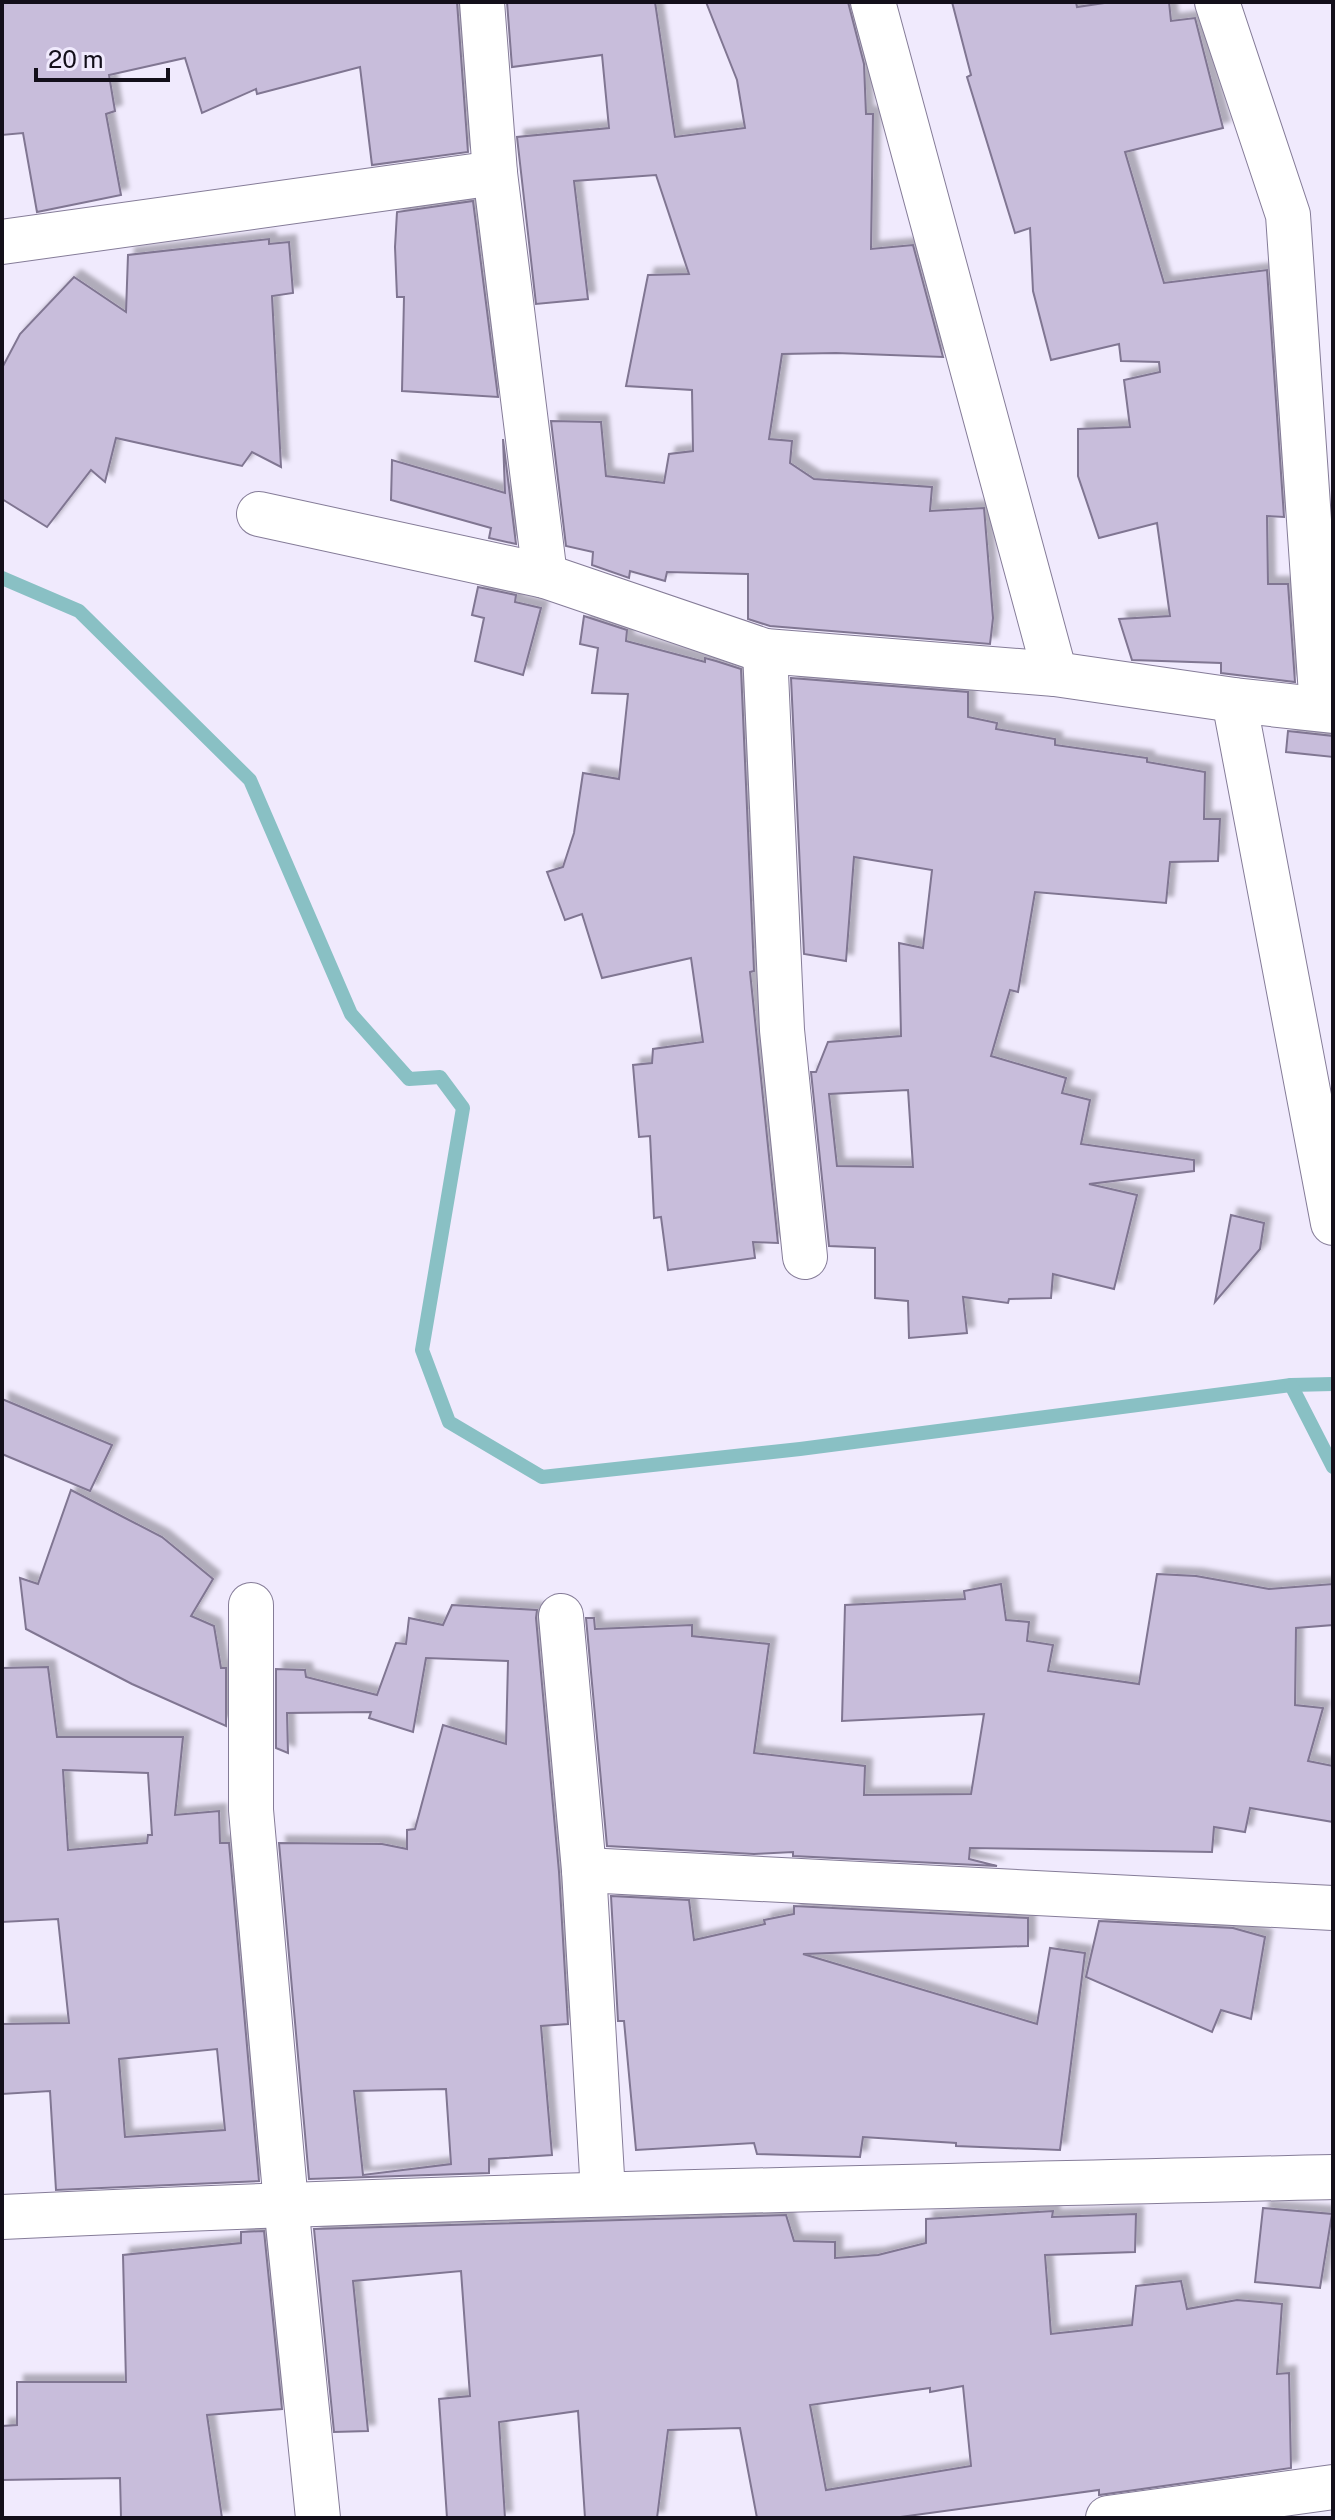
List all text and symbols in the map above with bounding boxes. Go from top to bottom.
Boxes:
scale bar [36,32,168,82]
text: 20 m [48,45,104,73]

